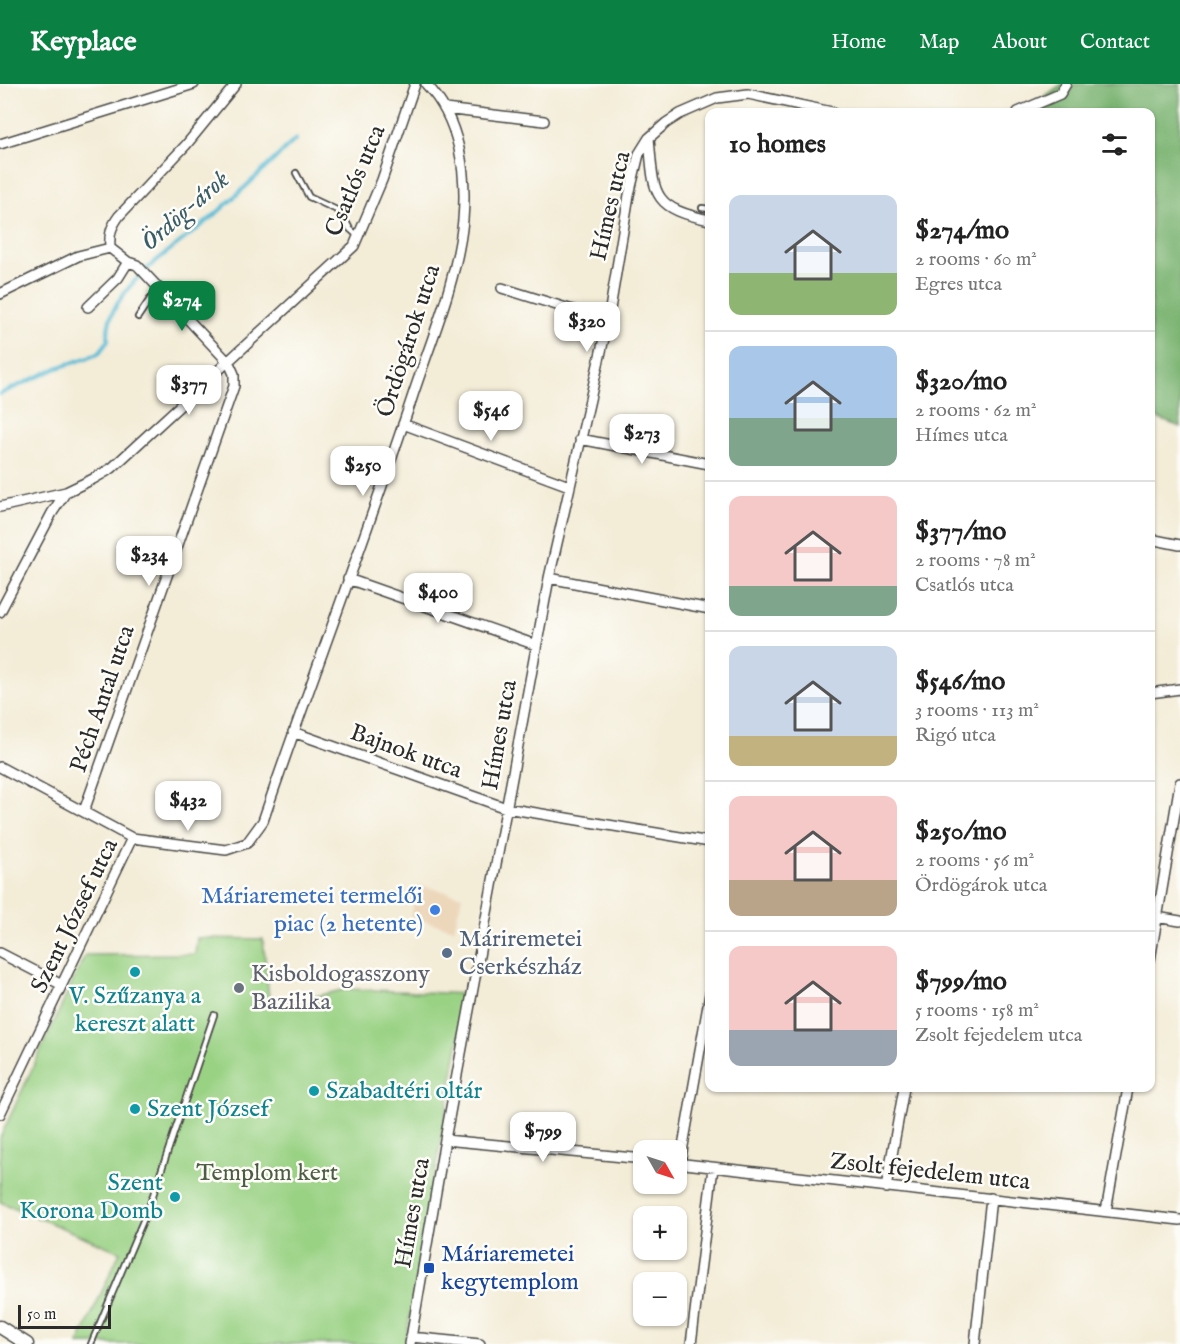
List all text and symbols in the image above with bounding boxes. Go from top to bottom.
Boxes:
text: Keyplace [30,25,137,60]
text: Home [831,29,886,56]
text: Map [919,29,959,56]
text: About [992,29,1047,56]
text: Contact [1080,29,1150,56]
street label: Csatlós utca [319,120,394,242]
text: 10 homes [729,128,826,161]
icon: filters [1098,128,1131,161]
street label: Hímes utca [583,148,639,264]
water label: Ördög-árok [134,163,237,259]
text: $274/mo [915,214,1009,247]
icon: home [777,219,849,291]
text: 2 rooms · 60 m² [915,247,1037,272]
street label: Ördögárok utca [370,260,448,421]
text: Egres utca [915,272,1002,297]
pin: $274 [146,281,218,332]
text: $274 [162,288,202,313]
pin: $320 [551,302,623,353]
text: $320 [568,309,606,334]
pin: $377 [153,365,225,416]
text: $320/mo [915,365,1007,398]
icon: home [777,370,849,442]
text: $377 [170,372,208,397]
pin: $546 [455,391,527,442]
text: $546 [473,398,509,423]
text: 2 rooms · 62 m² [915,398,1037,423]
pin: $273 [606,414,678,465]
text: $273 [623,421,661,446]
text: Hímes utca [915,423,1008,448]
pin: $250 [327,446,399,497]
text: $250 [344,453,382,478]
text: $377/mo [915,515,1006,548]
icon: home [777,520,849,592]
pin: $234 [113,536,185,587]
text: $234 [130,543,168,568]
text: 2 rooms · 78 m² [915,548,1036,573]
pin: $400 [402,573,474,624]
text: Csatlós utca [915,573,1014,598]
text: $400 [418,580,458,605]
street label: Péch Antal utca [63,621,143,777]
text: $546/mo [915,665,1005,698]
icon: home [777,670,849,742]
street label: Hímes utca [475,677,525,793]
text: 3 rooms · 113 m² [915,698,1039,723]
street label: Bajnok utca [346,717,467,787]
text: Rigó utca [915,723,996,748]
pin: $432 [152,781,224,832]
text: $432 [169,788,207,813]
text: $250/mo [915,815,1006,848]
icon: home [777,820,849,892]
street label: Szent József utca [24,833,126,999]
text: 2 rooms · 56 m² [915,848,1034,873]
text: Ördögárok utca [915,873,1047,898]
place label: Máriaremetei termelői piac (2 hetente) [201,881,423,940]
marker: Máriaremetei termelői piac (2 hetente) [428,903,442,917]
place label: Máriremetei Cserkészház [459,924,582,983]
marker: Máriremetei Cserkészház [440,946,454,960]
place label: Kisboldogasszony Bazilika [251,959,430,1018]
marker: V. Szűzanya a kereszt alatt [128,965,142,979]
text: $799/mo [915,965,1007,998]
icon: home [777,970,849,1042]
place label: V. Szűzanya a kereszt alatt [68,981,202,1040]
marker: Kisboldogasszony Bazilika [232,981,246,995]
text: 5 rooms · 158 m² [915,998,1039,1023]
text: Zsolt fejedelem utca [915,1023,1082,1048]
place label: Szabadtéri oltár [326,1076,483,1107]
marker: Szabadtéri oltár [307,1084,321,1098]
place label: Szent József [147,1094,273,1125]
marker: Szent József [128,1102,142,1116]
pin: $799 [507,1112,579,1163]
text: $799 [524,1119,562,1144]
north arrow [633,1140,687,1194]
map controls [633,1140,687,1326]
street label: Zsolt fejedelem utca [828,1146,1032,1198]
street label: Hímes utca [388,1155,438,1271]
park label: Templom kert [196,1158,338,1189]
place label: Szent Korona Domb [19,1168,163,1227]
marker: Szent Korona Domb [168,1190,182,1204]
button: + [633,1206,687,1260]
place label: Máriaremetei kegytemplom [441,1239,579,1298]
marker: Máriaremetei kegytemplom [422,1261,436,1275]
button: − [633,1272,687,1326]
scale bar [18,1302,111,1330]
text: 50 m [27,1305,56,1325]

